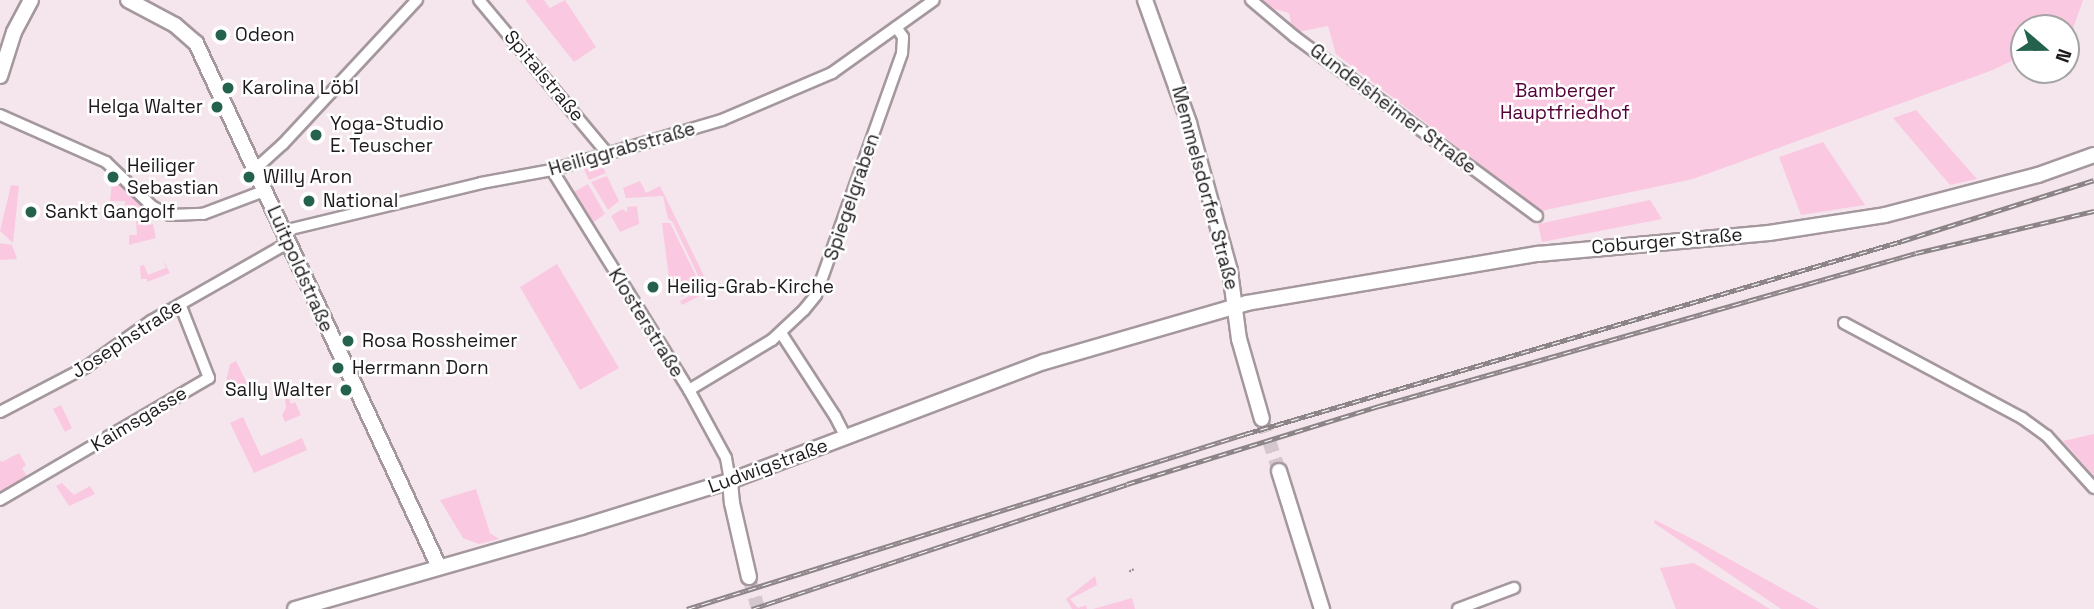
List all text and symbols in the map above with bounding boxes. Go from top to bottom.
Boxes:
north arrow [2010,14,2080,84]
place label: Odeon [235,24,295,46]
street label: Spitalstraße [499,26,589,126]
marker: Odeon [213,27,229,43]
street label: Gundelsheimer Straße [1305,39,1481,179]
text: N [2049,45,2077,66]
place label: Karolina Löbl [242,77,359,99]
marker: Karolina Löbl [220,80,236,96]
park label: Bamberger Hauptfriedhof [1500,80,1630,124]
street label: Memmelsdorfer Straße [1167,84,1243,292]
place label: Helga Walter [88,96,203,118]
marker: Helga Walter [209,99,225,115]
place label: Yoga-Studio E. Teuscher [330,113,444,157]
street label: Heiliggrabstraße [546,117,698,181]
marker: Yoga-Studio E. Teuscher [308,127,324,143]
street label: Spiegelgraben [820,130,884,264]
place label: Heiliger Sebastian [127,155,219,199]
place label: Willy Aron [263,166,352,188]
marker: Heiliger Sebastian [105,169,121,185]
marker: Willy Aron [241,169,257,185]
place label: National [323,190,398,212]
marker: National [301,193,317,209]
place label: Sankt Gangolf [45,201,175,223]
street label: Luitpoldstraße [262,202,338,336]
marker: Sankt Gangolf [23,204,39,220]
street label: Coburger Straße [1591,223,1743,259]
street label: Klosterstraße [604,264,688,382]
place label: Heilig-Grab-Kirche [667,276,834,298]
marker: Heilig-Grab-Kirche [645,279,661,295]
street label: Josephstraße [67,295,187,383]
place label: Rosa Rossheimer [362,330,518,352]
marker: Rosa Rossheimer [340,333,356,349]
place label: Herrmann Dorn [352,357,489,379]
marker: Herrmann Dorn [330,360,346,376]
place label: Sally Walter [225,379,332,401]
street label: Kaimsgasse [87,381,191,457]
marker: Sally Walter [338,382,354,398]
street label: Ludwigstraße [705,434,831,498]

